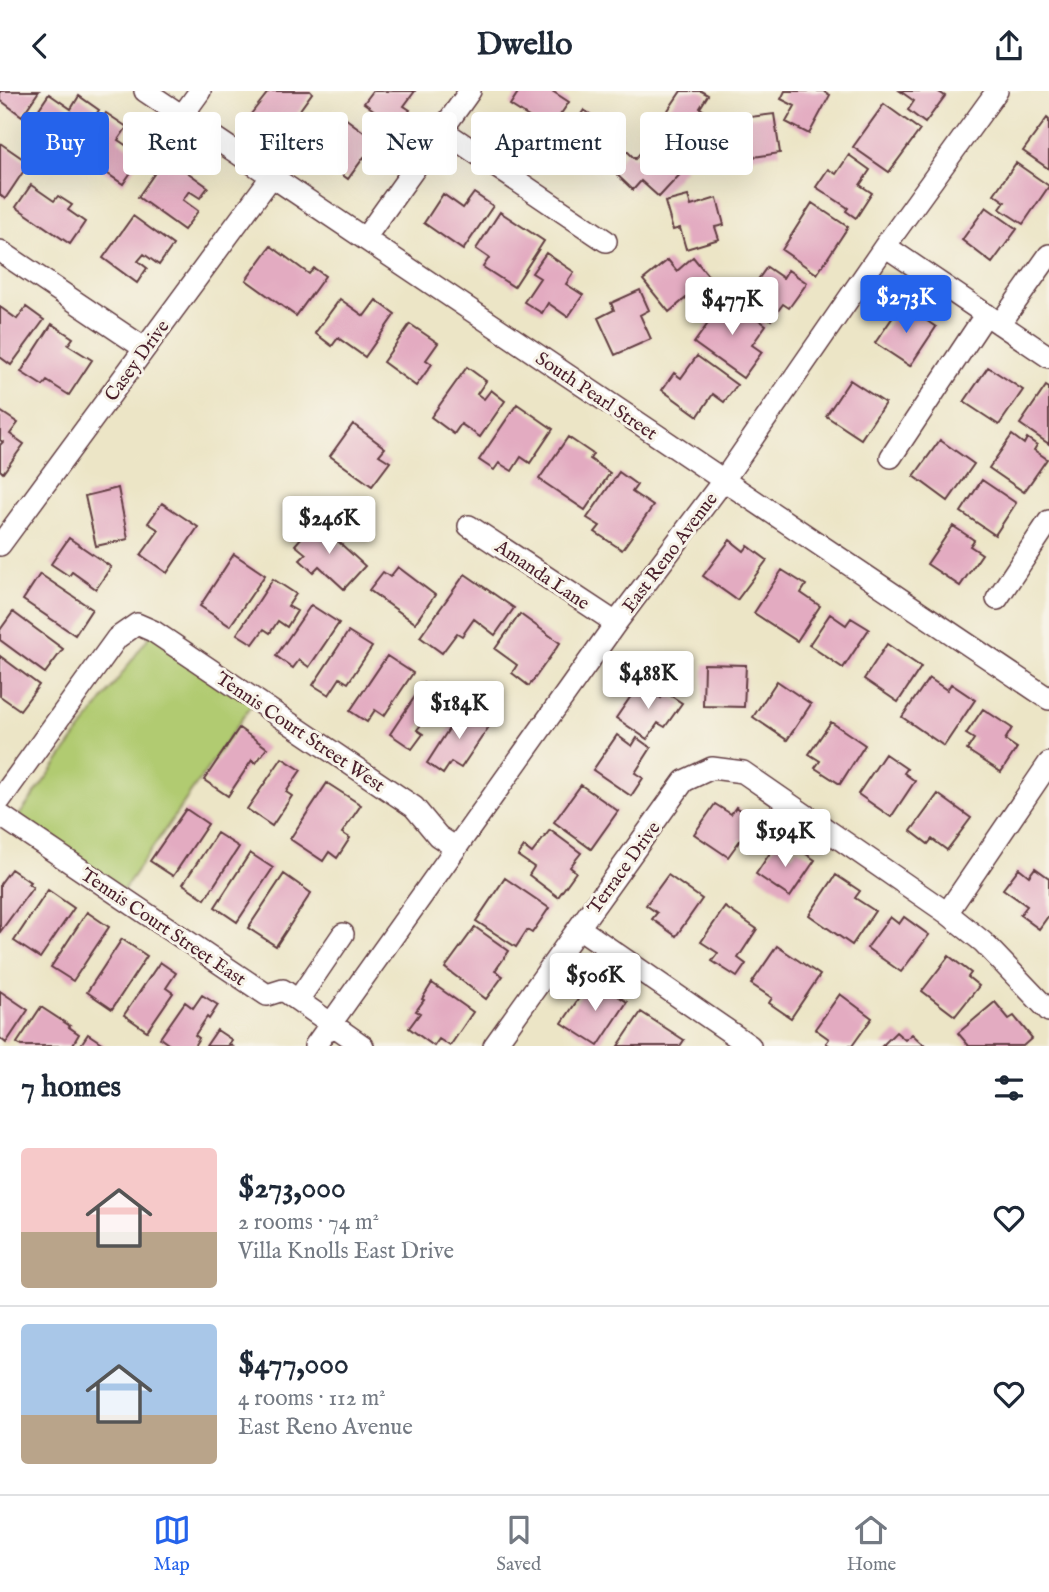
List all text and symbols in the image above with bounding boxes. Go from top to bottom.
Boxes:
text: Dwello [477,25,572,66]
icon: back [21,27,59,65]
icon: share [990,27,1028,65]
chip: Buy [21,112,109,175]
chip: Rent [123,112,221,175]
chip: Filters [235,112,348,175]
chip: New [362,112,457,175]
chip: Apartment [471,112,626,175]
chip: House [640,112,753,175]
pin: $273K [857,275,955,335]
pin: $477K [683,278,781,337]
text: $273K [876,283,936,312]
text: $477K [701,285,763,314]
street label: Casey Drive [100,315,175,407]
street label: South Pearl Street [530,347,662,447]
street label: East Reno Avenue [618,488,724,618]
pin: $246K [280,497,378,556]
text: $246K [298,504,360,533]
street label: Amanda Lane [489,535,594,616]
pin: $488K [599,651,697,711]
text: $488K [619,659,677,688]
street label: Tennis Court Street West [211,667,389,798]
pin: $184K [410,681,508,741]
text: $184K [430,689,488,718]
pin: $194K [736,809,834,869]
street label: Terrace Drive [583,817,666,919]
text: $194K [755,817,815,846]
street label: Tennis Court Street East [76,863,251,992]
pin: $506K [546,953,644,1013]
text: $506K [566,961,624,990]
text: 7 homes [21,1069,121,1107]
icon: filters [990,1069,1028,1107]
text: $273,000 [238,1170,346,1208]
icon: home [77,1176,161,1260]
icon: heart [990,1199,1028,1237]
text: 2 rooms · 74 m² [238,1208,379,1237]
text: Villa Knolls East Drive [238,1237,454,1266]
text: $477,000 [238,1346,349,1384]
icon: home [77,1352,161,1436]
icon: heart [990,1375,1028,1413]
text: 4 rooms · 112 m² [238,1384,386,1413]
text: East Reno Avenue [238,1413,413,1442]
tab: Map [153,1511,191,1577]
tab: Saved [496,1511,541,1577]
tab: Home [847,1511,896,1577]

